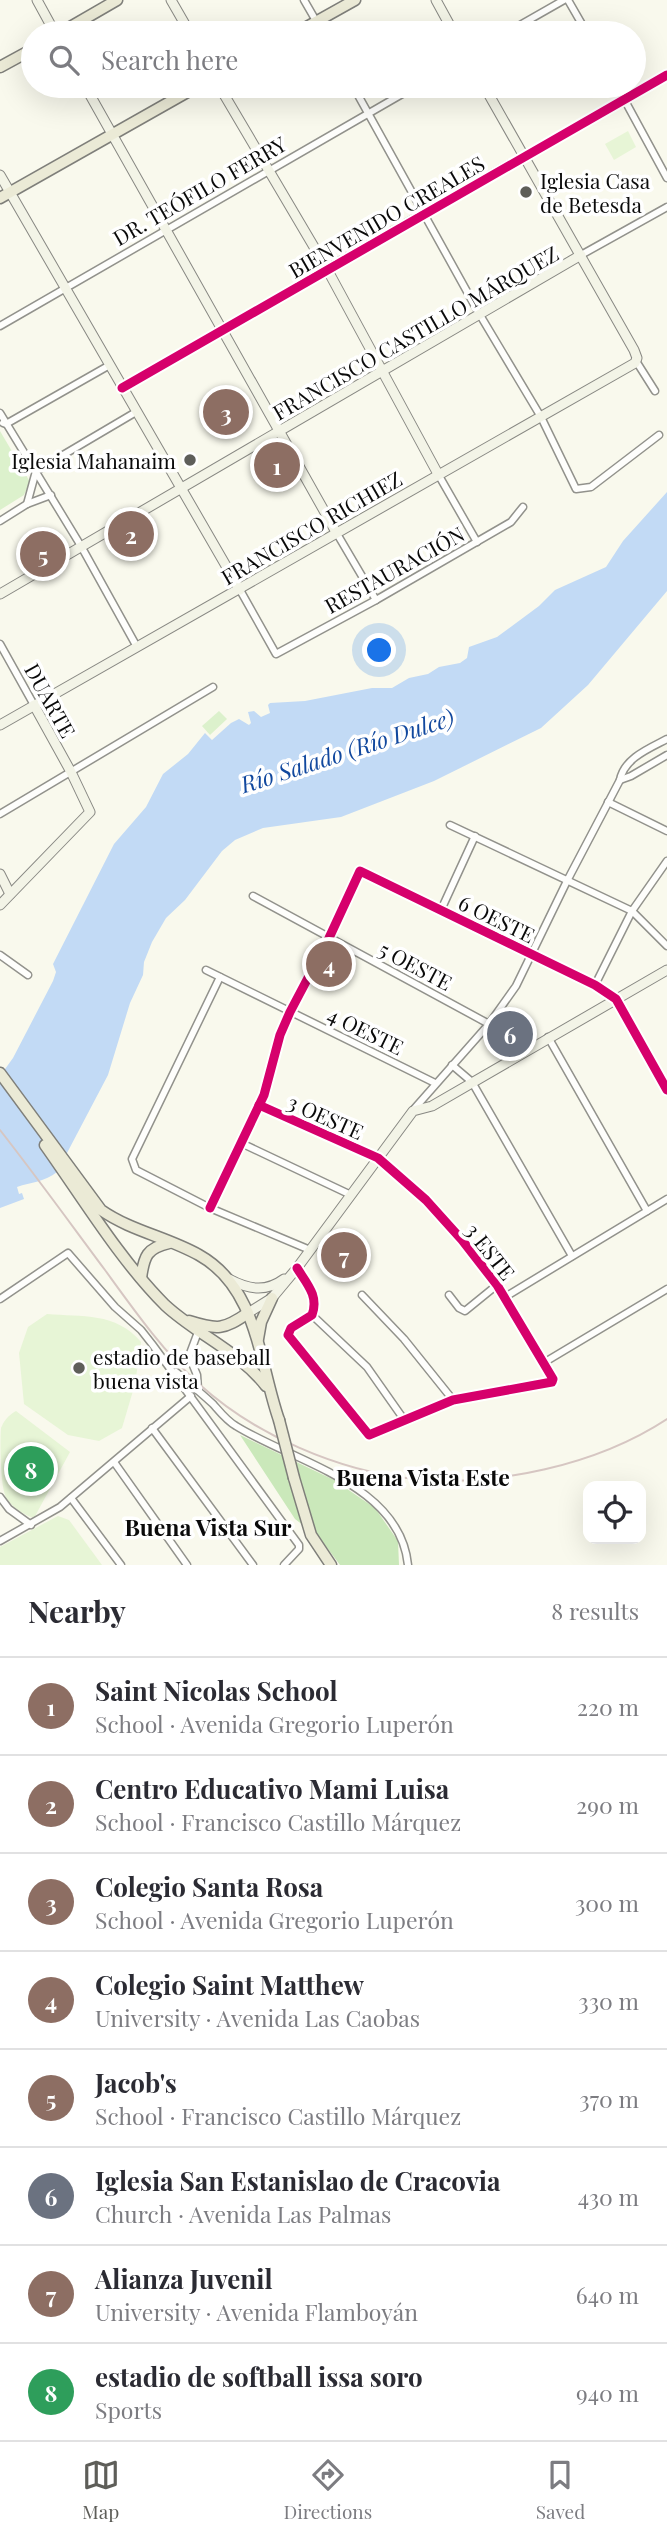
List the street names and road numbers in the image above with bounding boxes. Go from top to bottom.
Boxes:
street label: DR. TEÓFILO FERRY [107,129,291,251]
street label: BIENVENIDO CREALES [283,148,489,284]
street label: FRANCISCO CASTILLO MÁRQUEZ [267,238,563,426]
street label: FRANCISCO RICHIEZ [215,464,407,590]
street label: RESTAURACIÓN [319,519,469,619]
street label: DUARTE [19,658,83,742]
street label: 6 OESTE [454,888,540,948]
street label: 5 OESTE [375,934,457,996]
street label: 4 OESTE [323,1000,409,1060]
street label: 3 OESTE [284,1087,368,1145]
street label: 3 ESTE [460,1217,522,1285]

